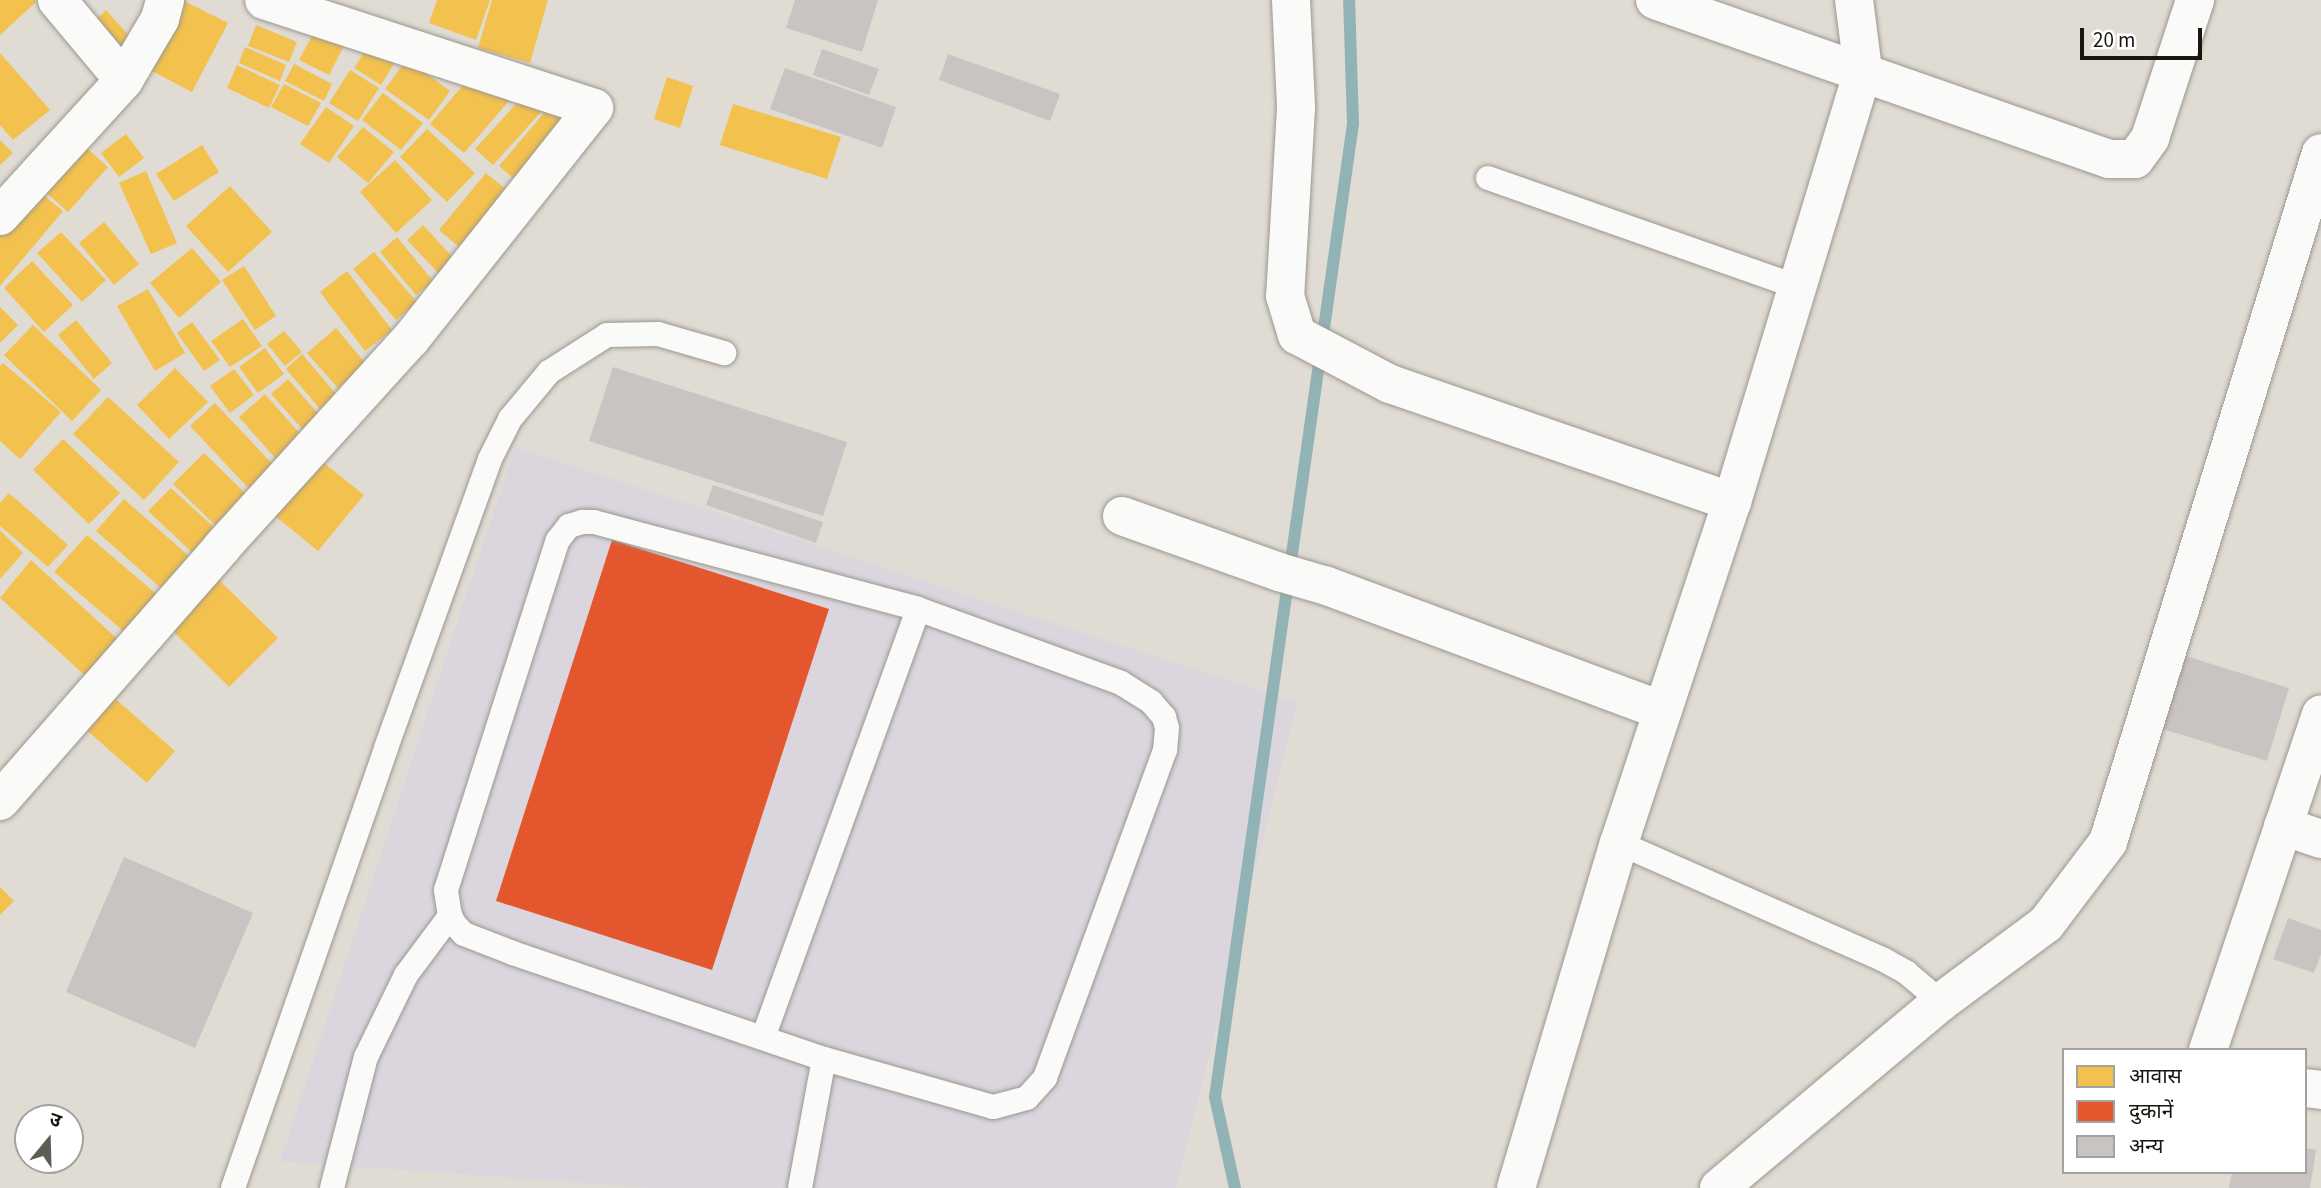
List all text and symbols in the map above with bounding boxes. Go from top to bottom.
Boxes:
scale bar [2083,14,2206,58]
text: 20 m [2093,25,2135,55]
legend [2062,1048,2307,1174]
text: आवास [2129,1061,2182,1091]
text: दुकानें [2129,1096,2173,1126]
north arrow [14,1104,84,1174]
text: उ [46,1106,65,1135]
text: अन्य [2129,1131,2163,1161]

